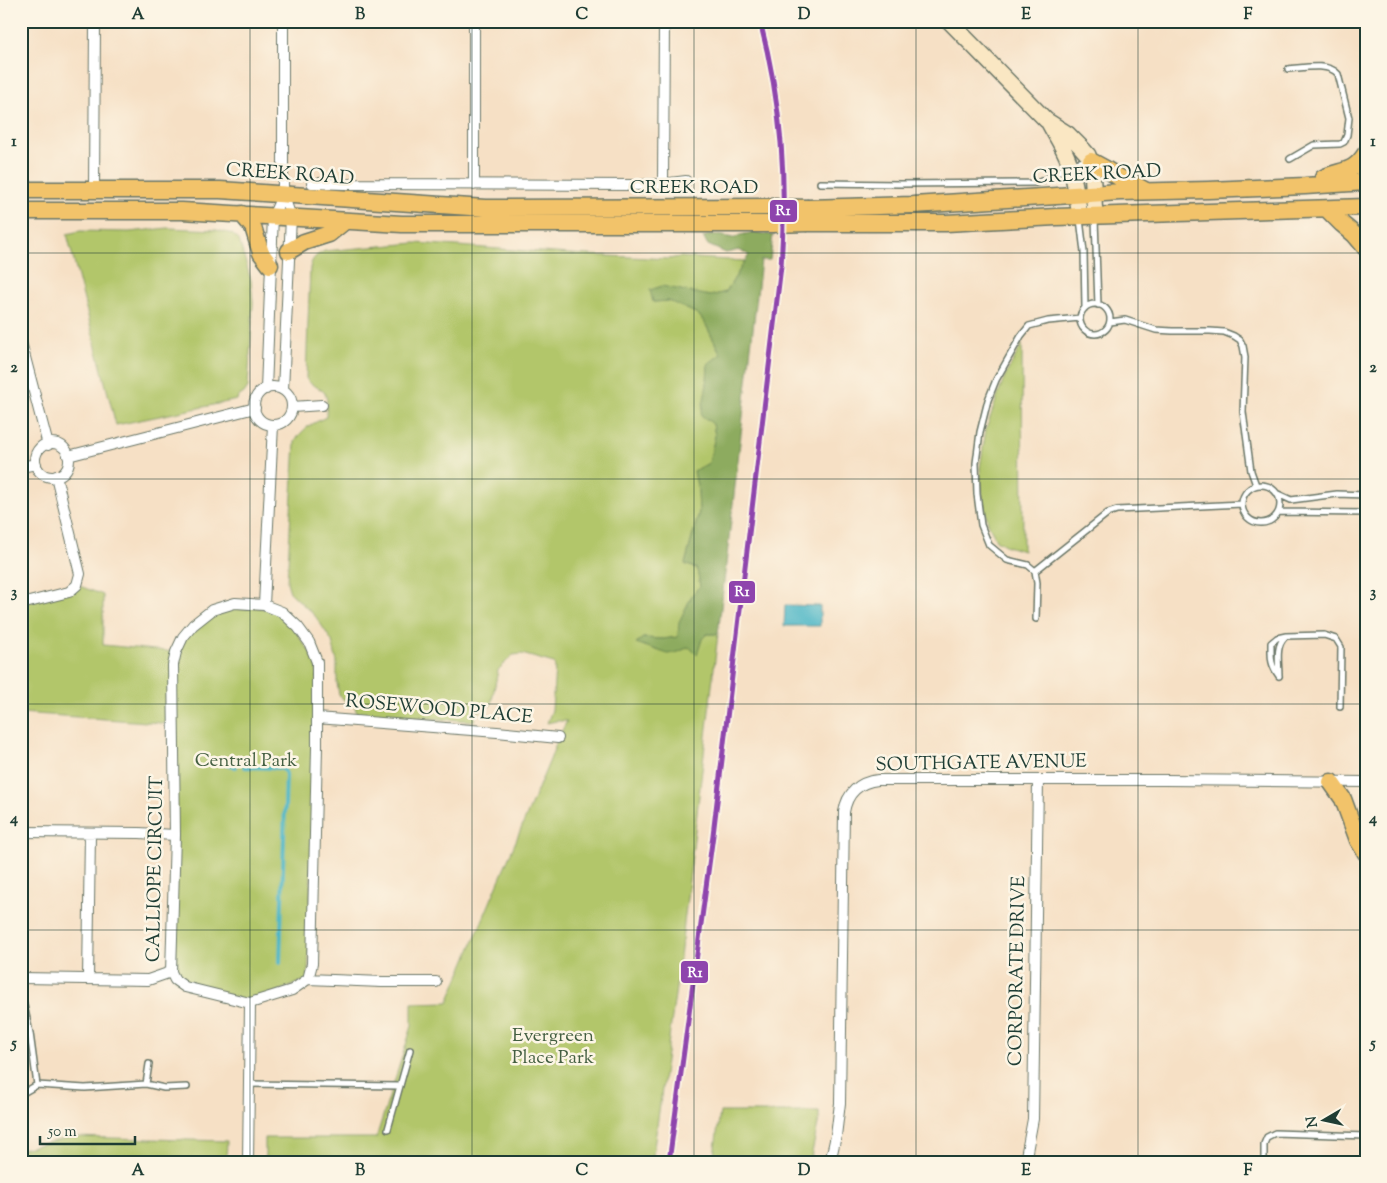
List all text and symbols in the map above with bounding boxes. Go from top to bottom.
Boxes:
text: A [132,4,145,27]
text: B [355,4,365,27]
text: C [576,4,589,27]
text: D [798,4,811,27]
text: E [1021,4,1031,27]
text: F [1244,4,1253,27]
text: 1 [11,131,17,154]
text: 1 [1370,131,1376,154]
street label: CREEK ROAD [225,157,355,193]
street label: CREEK ROAD [1032,158,1162,192]
street label: CREEK ROAD [630,175,758,202]
line badge: R1 [769,199,798,223]
text: R1 [776,202,791,222]
text: 2 [10,357,18,380]
text: 2 [1369,357,1377,380]
line badge: R1 [728,580,756,604]
text: 3 [11,582,18,605]
text: 3 [1370,582,1377,605]
text: R1 [735,583,750,603]
street label: ROSEWOOD PLACE [344,688,534,732]
park label: Central Park [195,748,298,775]
street label: SOUTHGATE AVENUE [875,749,1087,779]
street label: CALLIOPE CIRCUIT [141,775,171,963]
text: 4 [9,808,18,831]
text: 4 [1368,808,1377,831]
street label: CORPORATE DRIVE [1003,875,1033,1066]
line badge: R1 [680,960,709,984]
text: R1 [688,964,703,984]
park label: Evergreen Place Park [512,1023,595,1072]
text: 5 [9,1033,17,1056]
text: 5 [1368,1033,1376,1056]
north arrow [1300,1096,1350,1146]
scale bar [40,1113,135,1145]
text: N [1302,1115,1324,1129]
text: 50 m [47,1122,77,1143]
text: A [132,1160,145,1183]
text: B [355,1160,365,1183]
text: C [576,1160,589,1183]
text: D [798,1160,811,1183]
text: E [1021,1160,1031,1183]
text: F [1244,1160,1253,1183]

